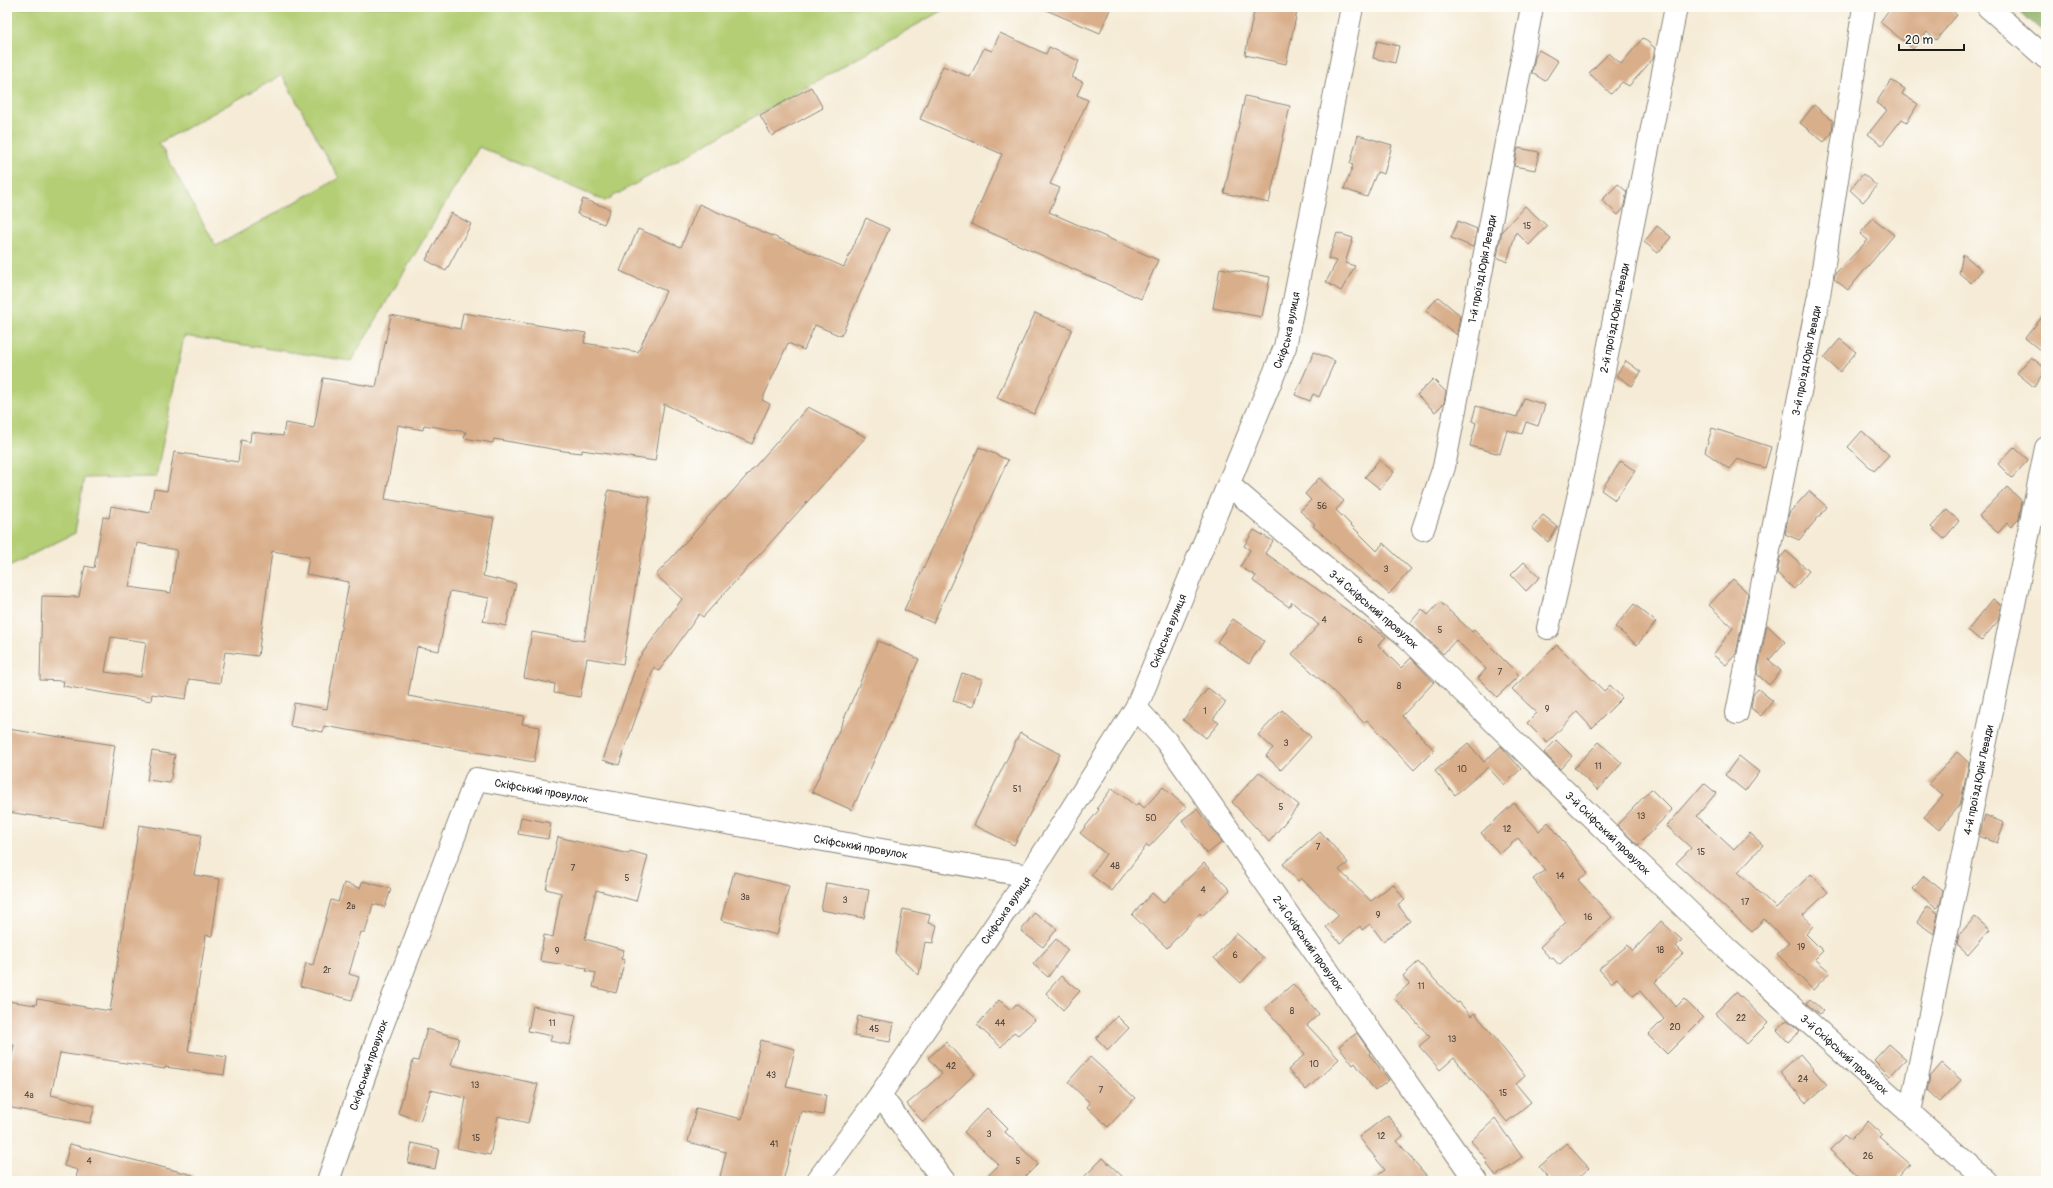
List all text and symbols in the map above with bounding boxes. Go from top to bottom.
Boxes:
scale bar [1899,26,1964,52]
text: 20 m [1905,33,1934,48]
street label: 1-й проїзд Юрія Левади [1465,214,1499,324]
house number: 15 [1523,221,1531,232]
street label: 2-й проїзд Юрія Левади [1597,262,1632,374]
street label: Скіфська вулиця [1270,291,1302,370]
street label: 3-й проїзд Юрія Левади [1789,305,1823,417]
house number: 56 [1317,501,1327,512]
house number: 3 [1383,564,1389,575]
street label: 3-й Скіфський провулок [1327,567,1422,652]
street label: Скіфська вулиця [1147,592,1189,670]
house number: 4 [1321,615,1327,626]
house number: 5 [1438,625,1443,636]
house number: 6 [1357,635,1363,646]
house number: 7 [1498,667,1503,678]
house number: 8 [1397,681,1402,692]
house number: 9 [1545,704,1550,715]
house number: 1 [1203,706,1207,717]
street label: 4-й проїзд Юрія Левади [1960,724,1996,836]
house number: 3 [1283,738,1289,749]
house number: 11 [1594,761,1602,772]
house number: 10 [1457,764,1467,775]
street label: Скіфський провулок [493,776,590,805]
house number: 51 [1013,784,1021,795]
street label: 3-й Скіфський провулок [1563,789,1654,878]
house number: 5 [1279,802,1284,813]
house number: 13 [1637,811,1645,822]
house number: 50 [1145,813,1157,824]
house number: 12 [1503,824,1511,835]
street label: Скіфський провулок [813,832,909,861]
house number: 7 [1316,842,1321,853]
house number: 15 [1697,847,1705,858]
house number: 48 [1110,861,1120,872]
house number: 7 [571,863,576,874]
house number: 14 [1556,871,1565,882]
house number: 5 [625,873,630,884]
street label: Скіфська вулиця [978,874,1033,947]
house number: 4 [1200,885,1206,896]
house number: 3а [740,892,750,903]
street label: 2-й Скіфський провулок [1270,893,1347,994]
house number: 3 [842,895,848,906]
house number: 17 [1741,897,1749,908]
house number: 2в [346,901,356,912]
house number: 9 [1376,910,1381,921]
house number: 16 [1584,912,1592,923]
house number: 19 [1797,942,1805,953]
house number: 18 [1656,945,1664,956]
house number: 9 [555,946,560,957]
house number: 6 [1232,950,1238,961]
house number: 2г [323,965,331,976]
house number: 11 [1417,981,1425,992]
house number: 8 [1290,1006,1295,1017]
street label: 3-й Скіфський провулок [1798,1012,1892,1097]
house number: 22 [1736,1013,1746,1024]
street label: Скіфський провулок [347,1017,391,1112]
house number: 11 [548,1018,556,1029]
house number: 44 [995,1018,1006,1029]
house number: 20 [1669,1022,1681,1033]
house number: 45 [869,1024,879,1035]
house number: 13 [1448,1034,1456,1045]
house number: 10 [1309,1059,1319,1070]
house number: 42 [946,1061,956,1072]
house number: 43 [766,1070,776,1081]
house number: 24 [1798,1074,1809,1085]
house number: 13 [471,1080,479,1091]
house number: 7 [1099,1085,1104,1096]
house number: 15 [1499,1088,1507,1099]
house number: 4а [24,1090,34,1101]
house number: 3 [986,1129,992,1140]
house number: 12 [1377,1131,1385,1142]
house number: 15 [472,1133,480,1144]
house number: 41 [770,1139,778,1150]
house number: 26 [1863,1151,1873,1162]
house number: 4 [86,1156,92,1167]
house number: 5 [1016,1156,1021,1167]

